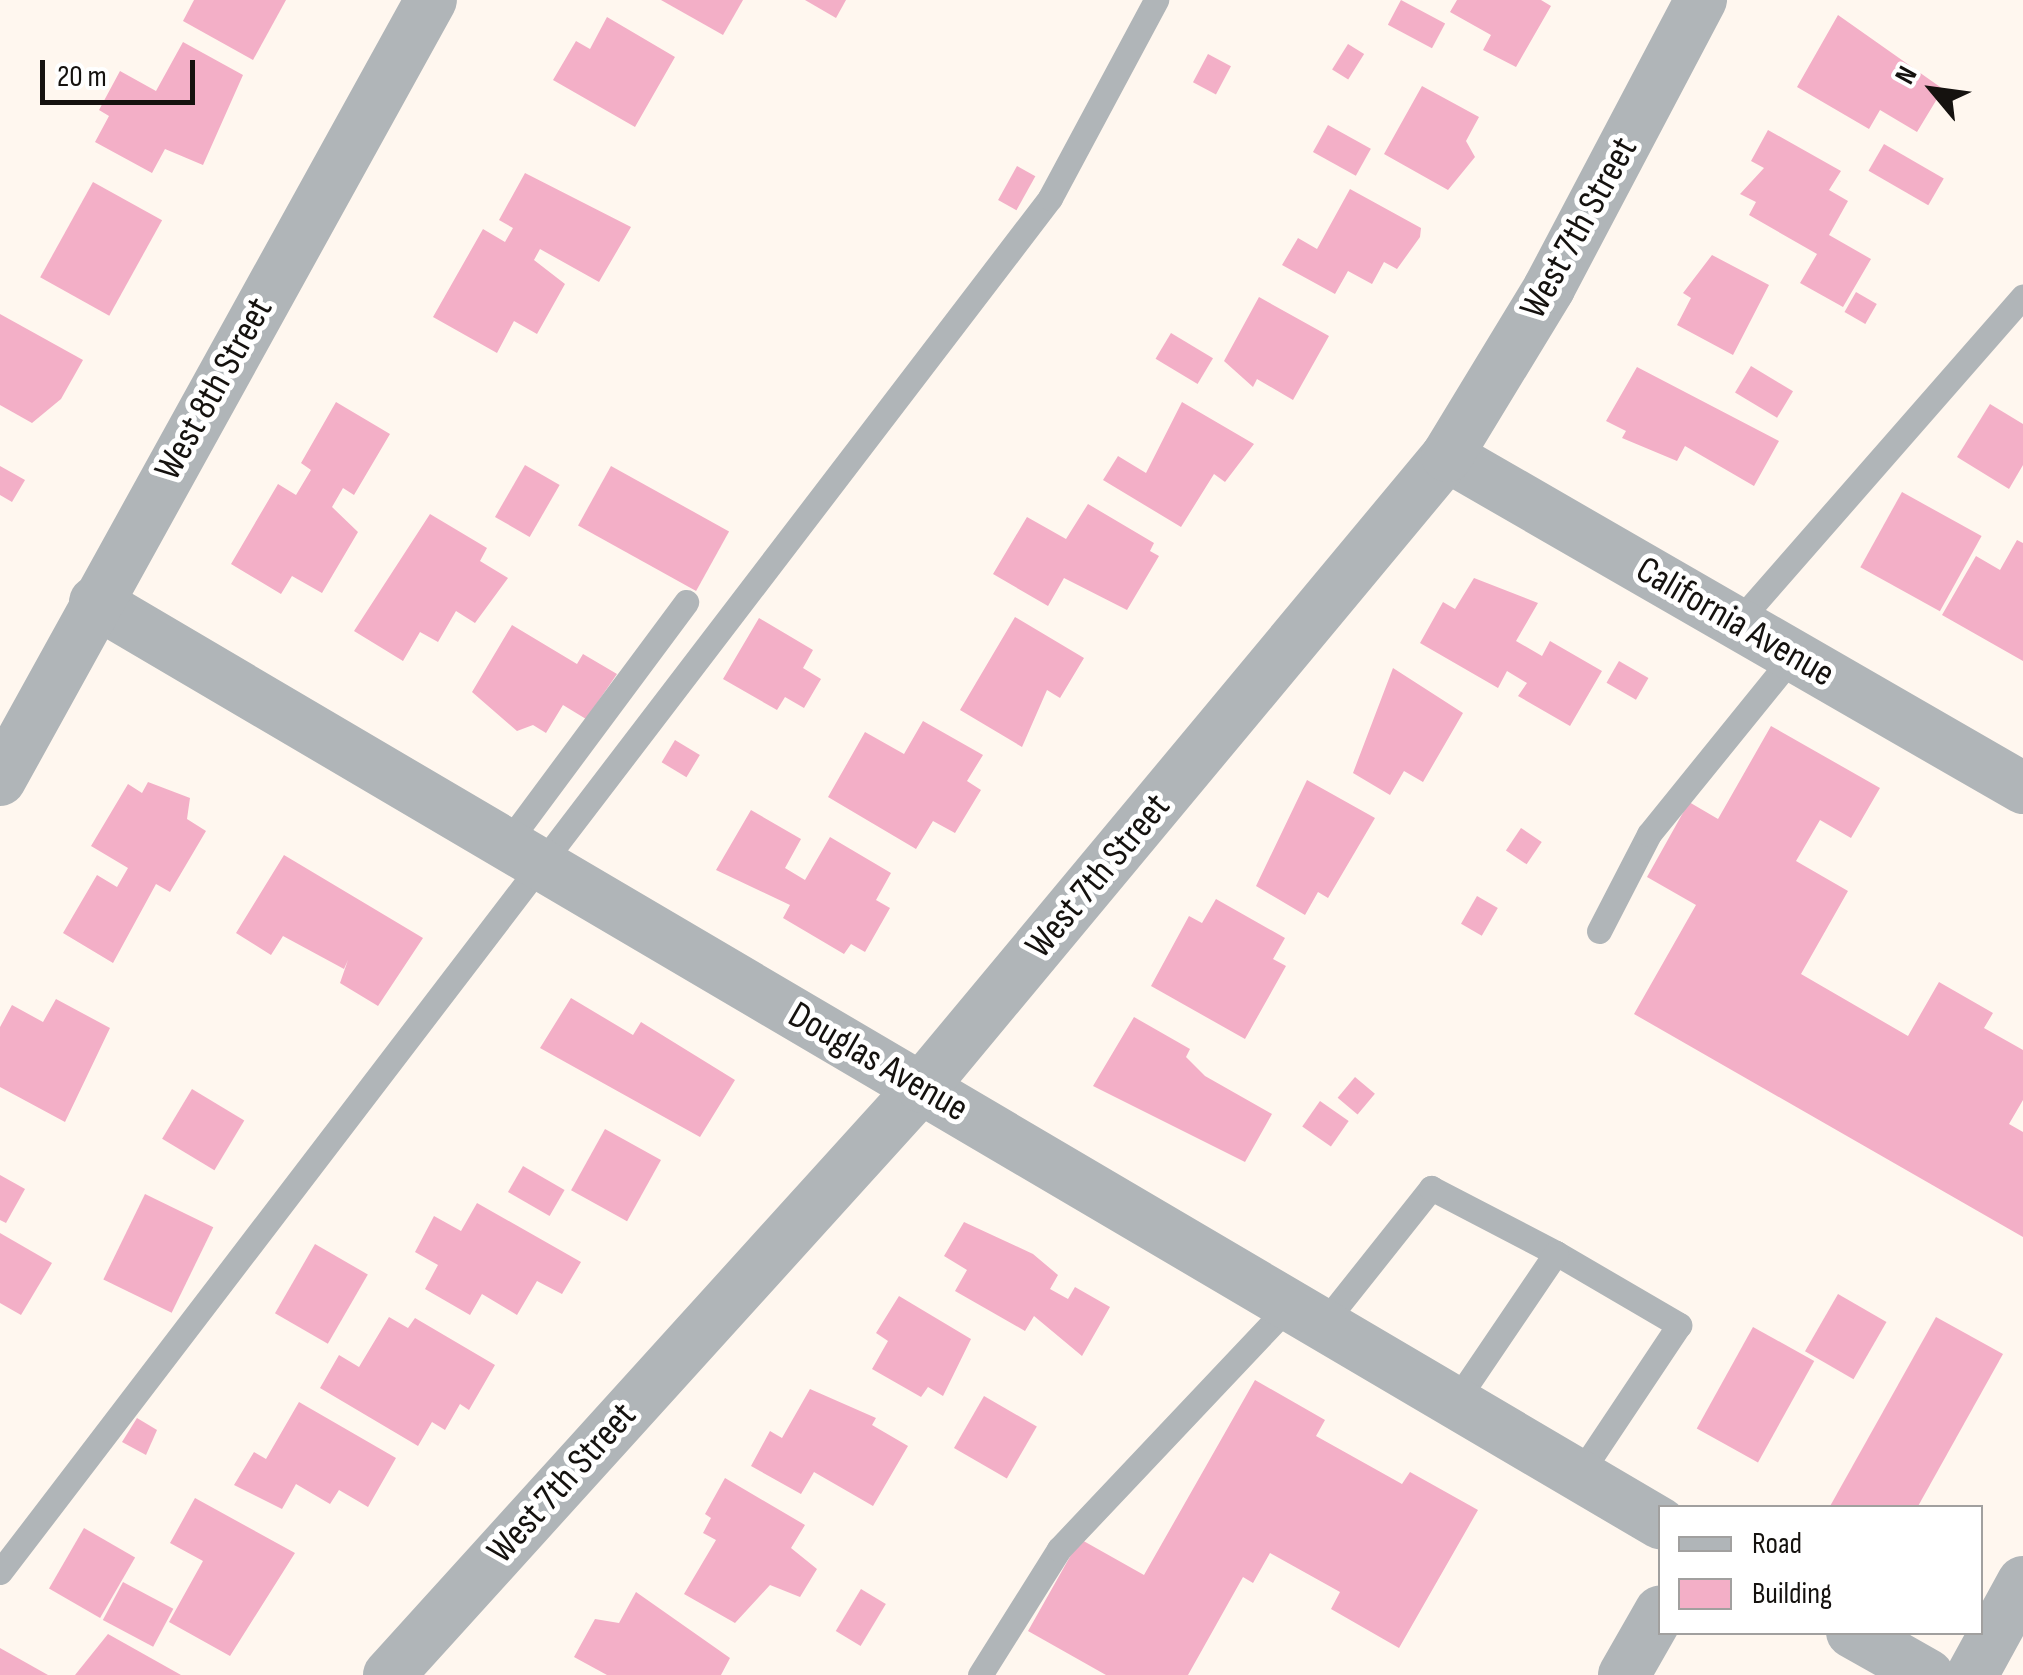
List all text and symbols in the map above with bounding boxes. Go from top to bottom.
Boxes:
scale bar [45,40,200,102]
north arrow [1883,40,1983,140]
text: 20 m [57,59,107,95]
text: N [1888,61,1924,90]
street label: West 7th Street [1511,129,1647,327]
street label: West 8th Street [145,290,283,488]
street label: California Avenue [1628,547,1842,697]
street label: West 7th Street [1016,785,1180,967]
street label: Douglas Avenue [780,992,976,1132]
street label: West 7th Street [478,1393,646,1573]
legend [1658,1505,1983,1635]
text: Road [1752,1526,1802,1562]
text: Building [1752,1576,1832,1612]

